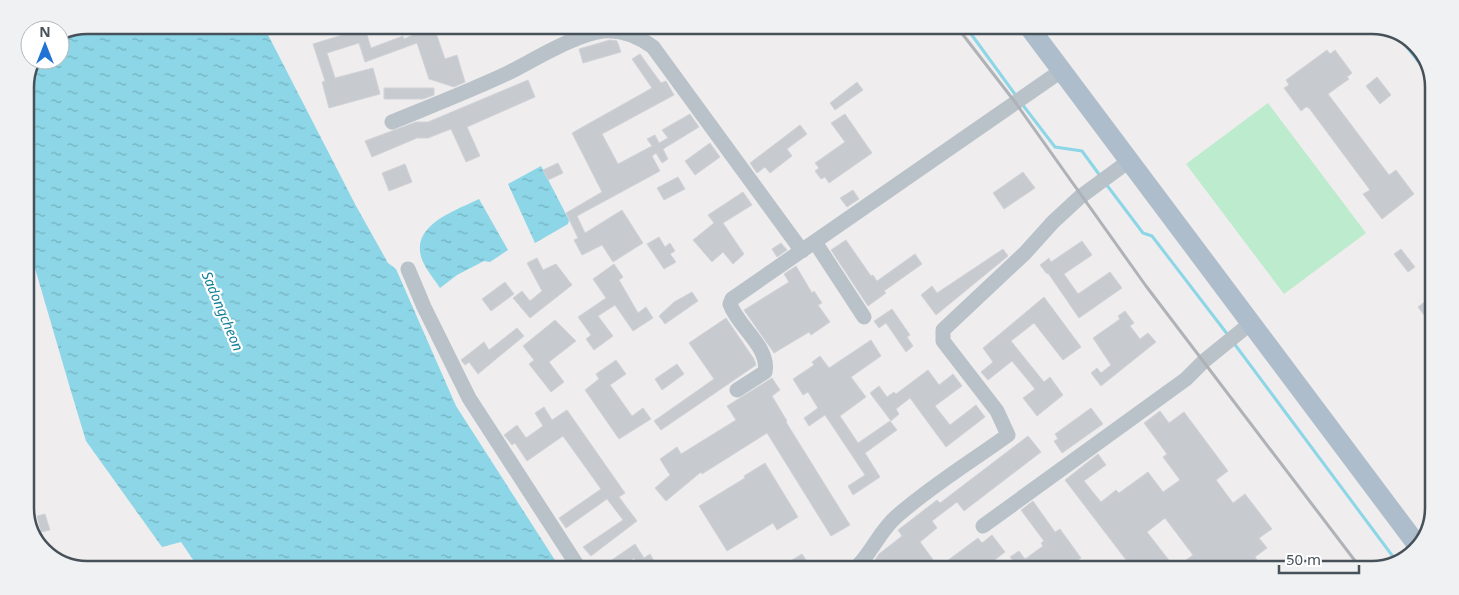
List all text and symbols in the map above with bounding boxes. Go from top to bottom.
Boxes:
north arrow [20,20,70,70]
text: N [39,22,51,41]
water label: Sadongcheon [198,268,248,354]
scale bar [1279,542,1359,574]
text: 50 m [1286,549,1321,569]

